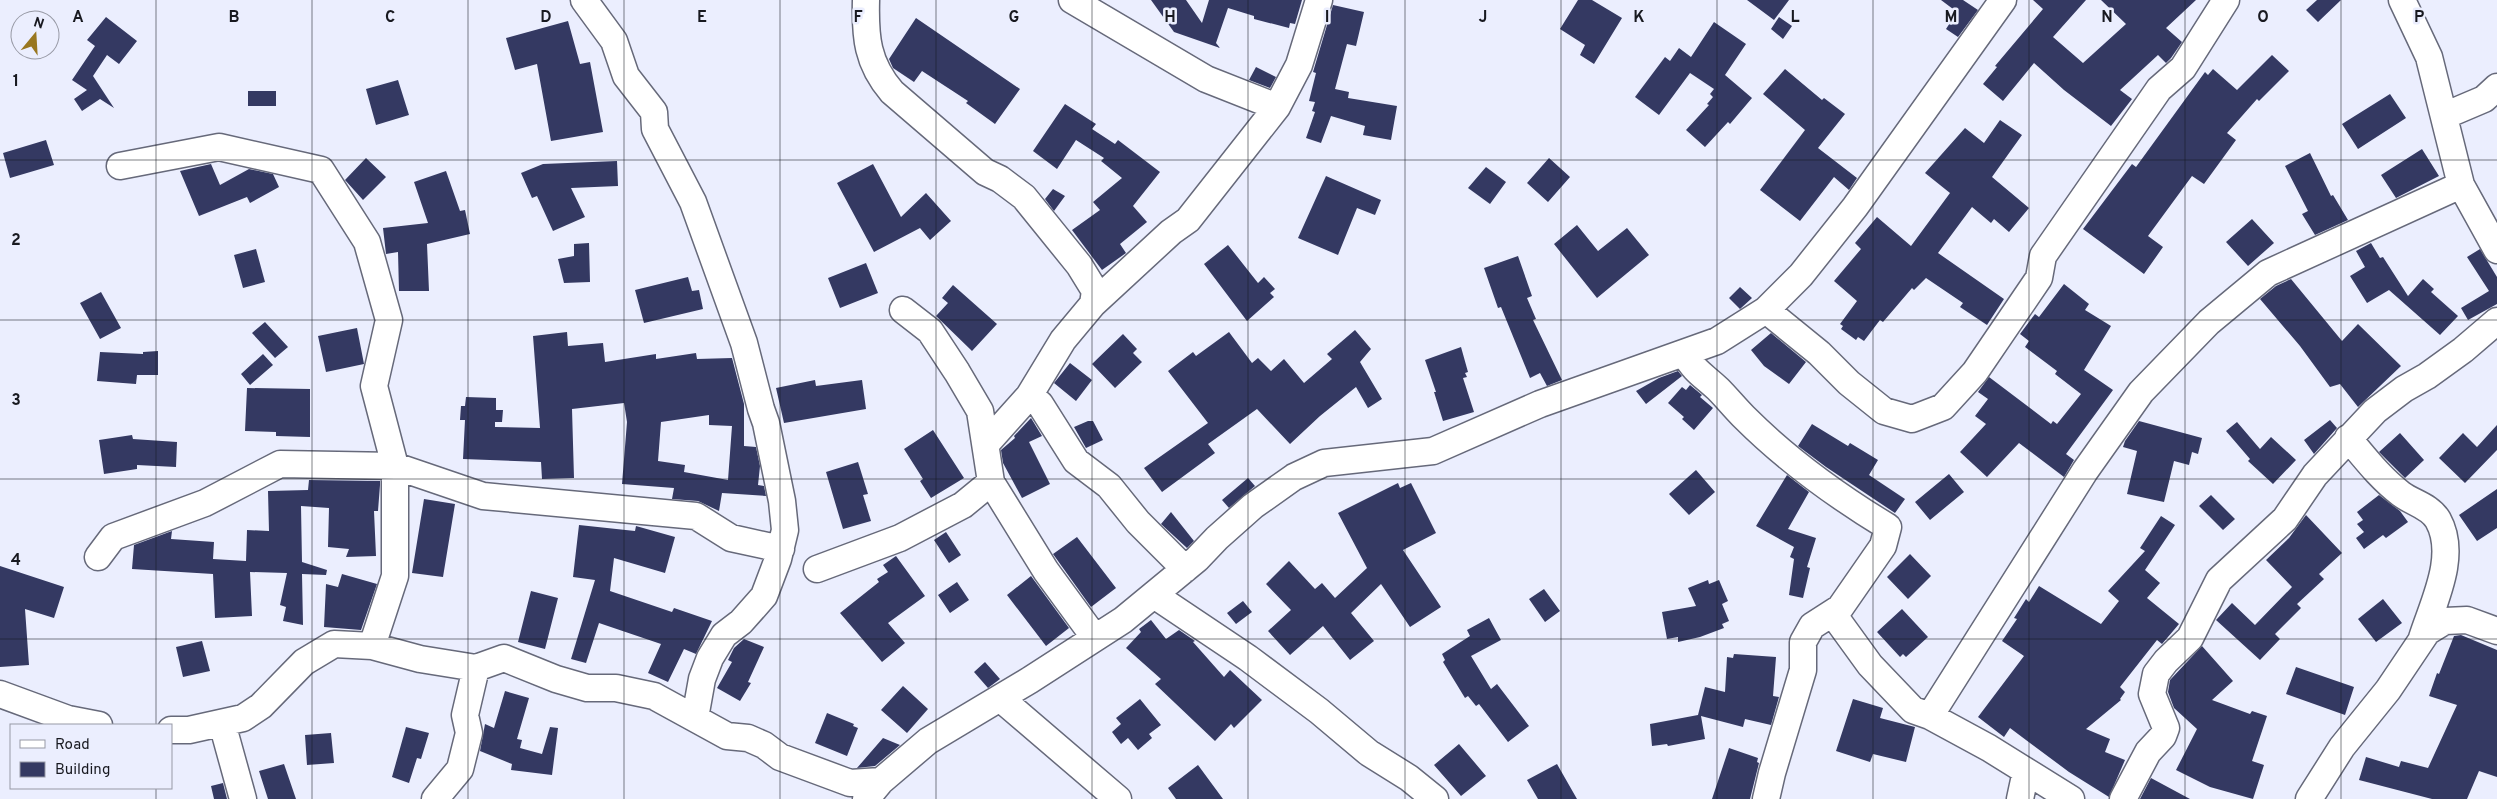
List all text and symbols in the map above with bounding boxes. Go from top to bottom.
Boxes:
text: A [72,8,84,28]
text: B [228,8,240,28]
text: C [385,8,395,28]
text: D [540,8,552,28]
text: E [697,8,707,28]
text: F [853,8,863,28]
text: G [1009,8,1019,28]
text: H [1164,8,1176,28]
text: I [1325,8,1329,28]
text: J [1479,8,1487,28]
text: K [1633,8,1645,28]
text: L [1790,8,1800,28]
text: M [1945,8,1957,28]
text: N [2101,8,2113,28]
text: O [2257,8,2269,28]
text: P [2414,8,2424,28]
north arrow [10,10,60,60]
text: N [31,14,46,34]
text: 1 [13,72,19,92]
text: 2 [11,231,21,251]
text: 3 [11,391,21,411]
text: 4 [11,551,21,571]
legend [10,724,172,789]
text: Road [55,736,90,755]
text: Building [55,761,110,780]

